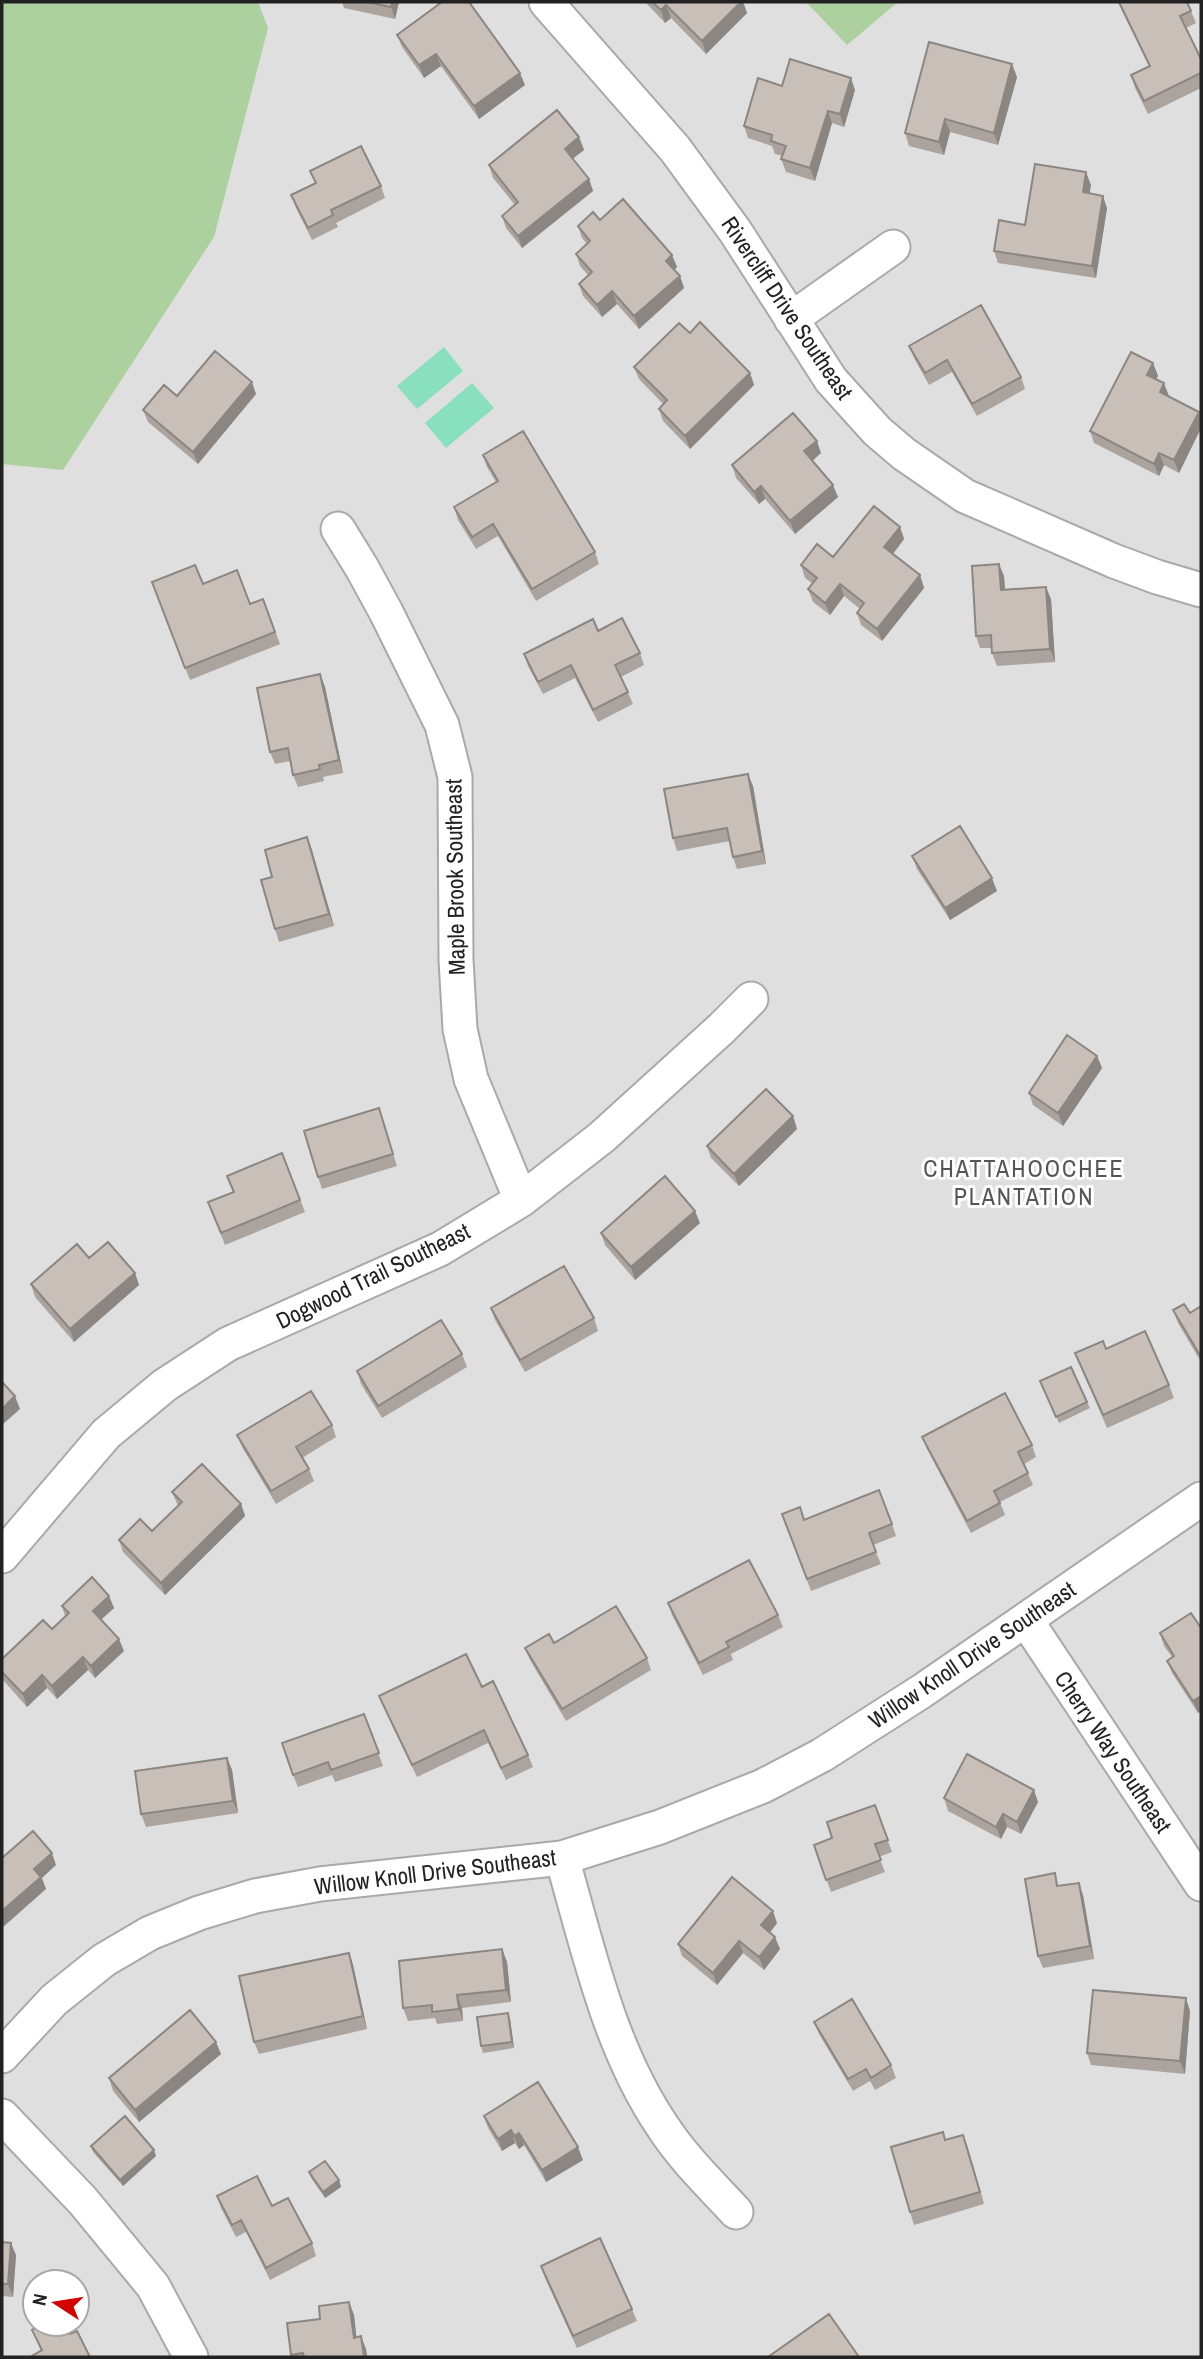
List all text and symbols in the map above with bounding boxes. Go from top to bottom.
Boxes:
street label: Rivercliff Drive Southeast [715,210,860,405]
street label: Maple Brook Southeast [437,779,472,975]
district label: CHATTAHOOCHEE PLANTATION [923,1152,1125,1212]
street label: Dogwood Trail Southeast [271,1215,475,1336]
street label: Willow Knoll Drive Southeast [862,1574,1081,1735]
street label: Cherry Way Southeast [1048,1665,1179,1839]
street label: Willow Knoll Drive Southeast [312,1841,558,1902]
north arrow [21,2268,91,2338]
text: N [25,2291,53,2308]

